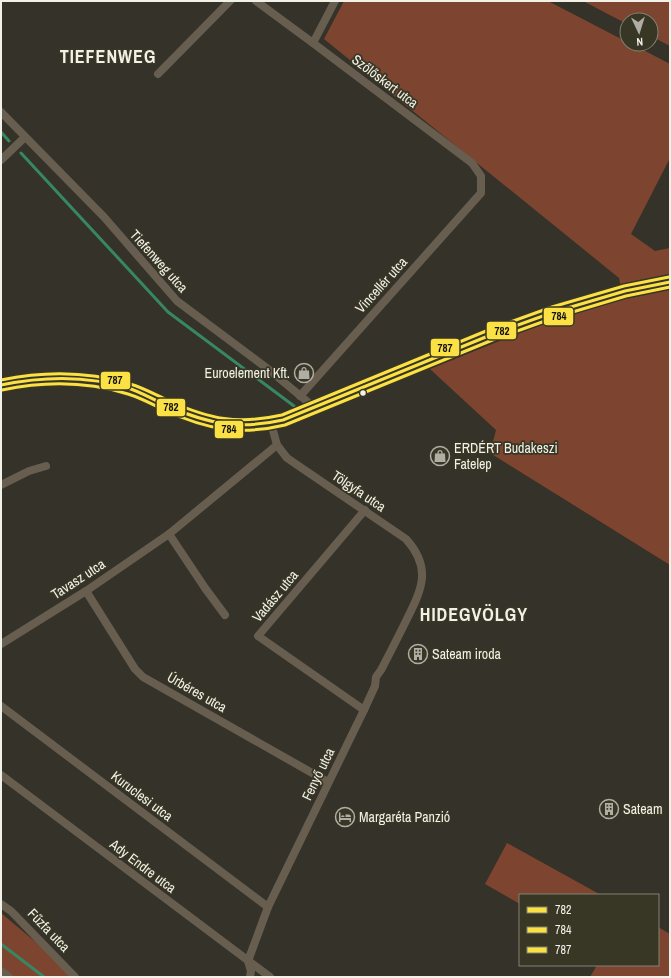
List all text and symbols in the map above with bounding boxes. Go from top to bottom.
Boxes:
north arrow [619,12,659,52]
text: N [636,35,643,49]
district label: TIEFENWEG [60,44,156,69]
street label: Szőlőskert utca [348,50,422,112]
street label: Tiefenweg utca [126,226,192,297]
street label: Vincellér utca [351,253,411,317]
line badge: 784 [543,307,574,326]
text: 784 [551,309,567,323]
line badge: 782 [486,321,517,340]
text: 782 [494,324,510,338]
line badge: 787 [430,338,460,357]
text: 787 [437,341,453,355]
shop icon: Euroelement Kft. [293,362,315,384]
place label: Euroelement Kft. [204,364,290,382]
line badge: 787 [100,371,131,390]
text: 787 [107,373,123,387]
unlabelled marker [358,388,368,398]
line badge: 782 [156,398,186,417]
text: 782 [163,400,179,414]
line badge: 784 [214,420,244,439]
text: 784 [221,422,237,436]
place label: ERDÉRT Budakeszi Fatelep [454,439,558,473]
shop icon: ERDÉRT Budakeszi Fatelep [429,445,451,467]
street label: Tölgyfa utca [329,466,390,516]
street label: Tavasz utca [48,555,109,603]
street label: Vadász utca [248,566,302,626]
district label: HIDEGVÖLGY [420,602,528,627]
building icon: Sateam iroda [407,643,429,665]
place label: Sateam iroda [432,645,502,663]
street label: Úrbéres utca [164,668,230,717]
street label: Fenyő utca [298,744,339,803]
street label: Kuruclesi utca [108,767,177,825]
building icon: Sateam [598,798,620,820]
place label: Sateam [623,800,663,818]
hotel icon: Margaréta Panzió [334,806,356,828]
place label: Margaréta Panzió [359,808,450,826]
street label: Ady Endre utca [105,835,180,897]
legend [519,894,659,966]
text: 782 [555,902,571,918]
street label: Fűzfa utca [24,904,75,956]
text: 784 [555,922,572,938]
text: 787 [555,942,572,958]

